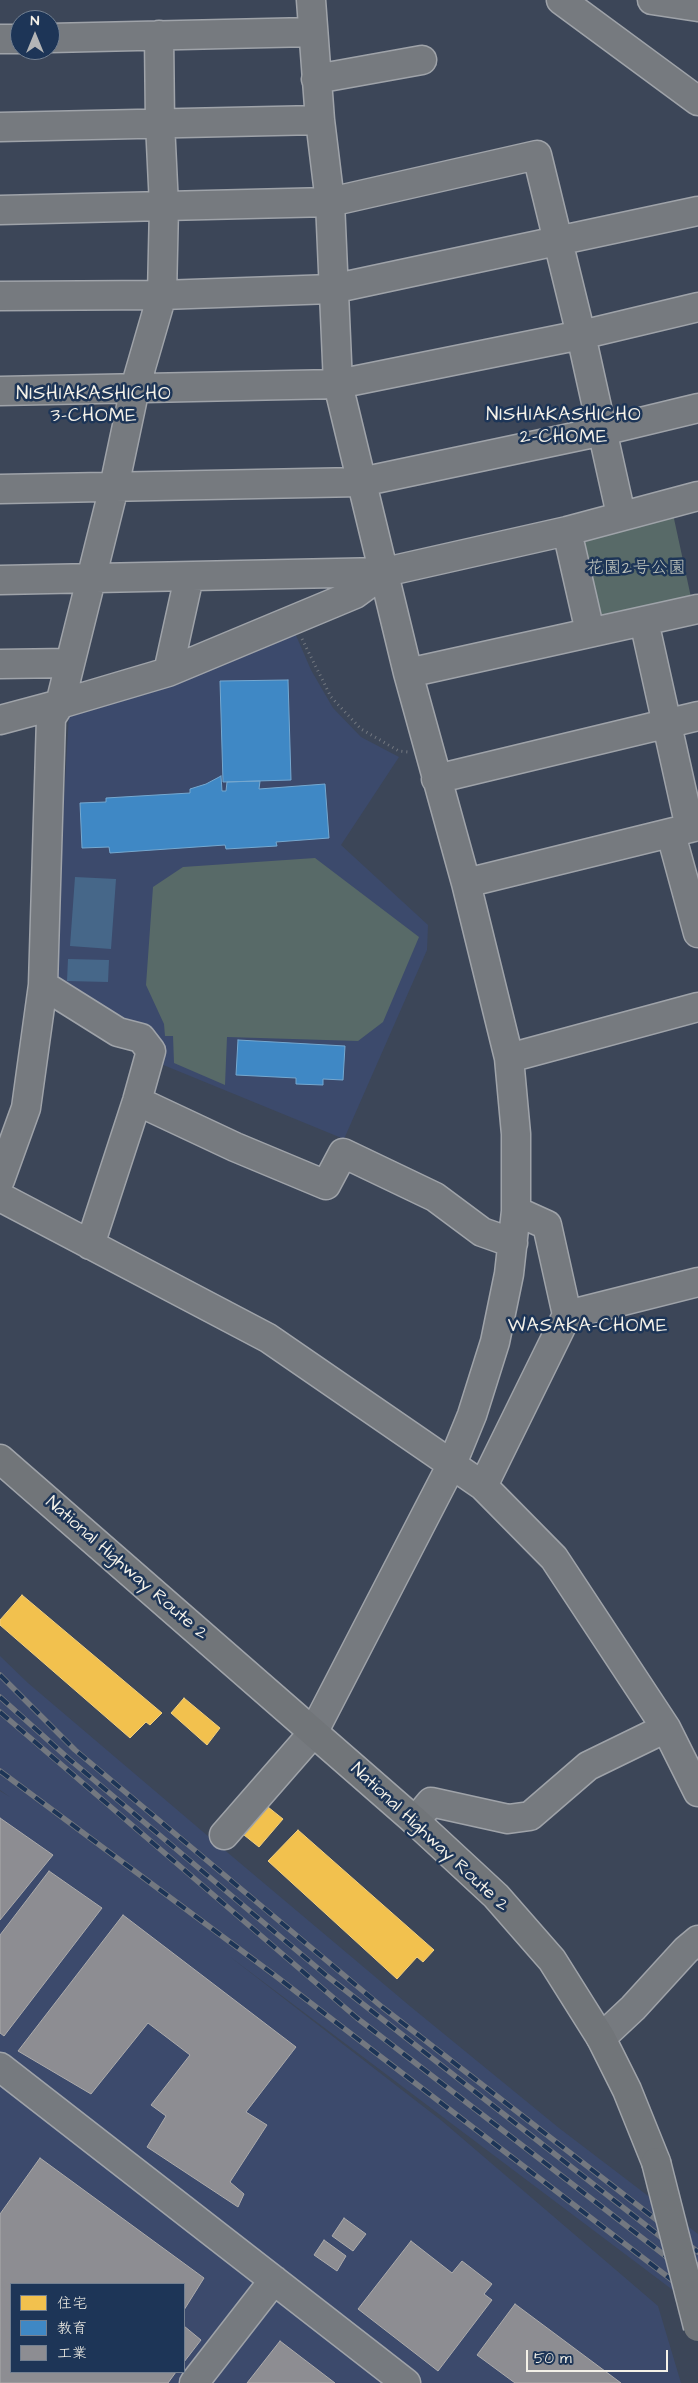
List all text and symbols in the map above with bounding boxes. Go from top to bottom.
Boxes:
north arrow [10,10,60,60]
text: N [31,11,39,31]
district label: NISHIAKASHICHO 3-CHOME [15,384,173,428]
district label: NISHIAKASHICHO 2-CHOME [485,405,643,449]
park label: 花園2号公園 [586,558,686,580]
district label: WASAKA-CHOME [506,1316,670,1338]
street label: National Highway Route 2 [40,1493,212,1645]
street label: National Highway Route 2 [346,1759,512,1917]
legend [10,2283,185,2373]
text: 住宅 [57,2293,87,2314]
text: 教育 [57,2318,87,2339]
scale bar [528,2340,670,2372]
text: 工業 [57,2343,87,2364]
text: 50 m [534,2348,572,2369]

